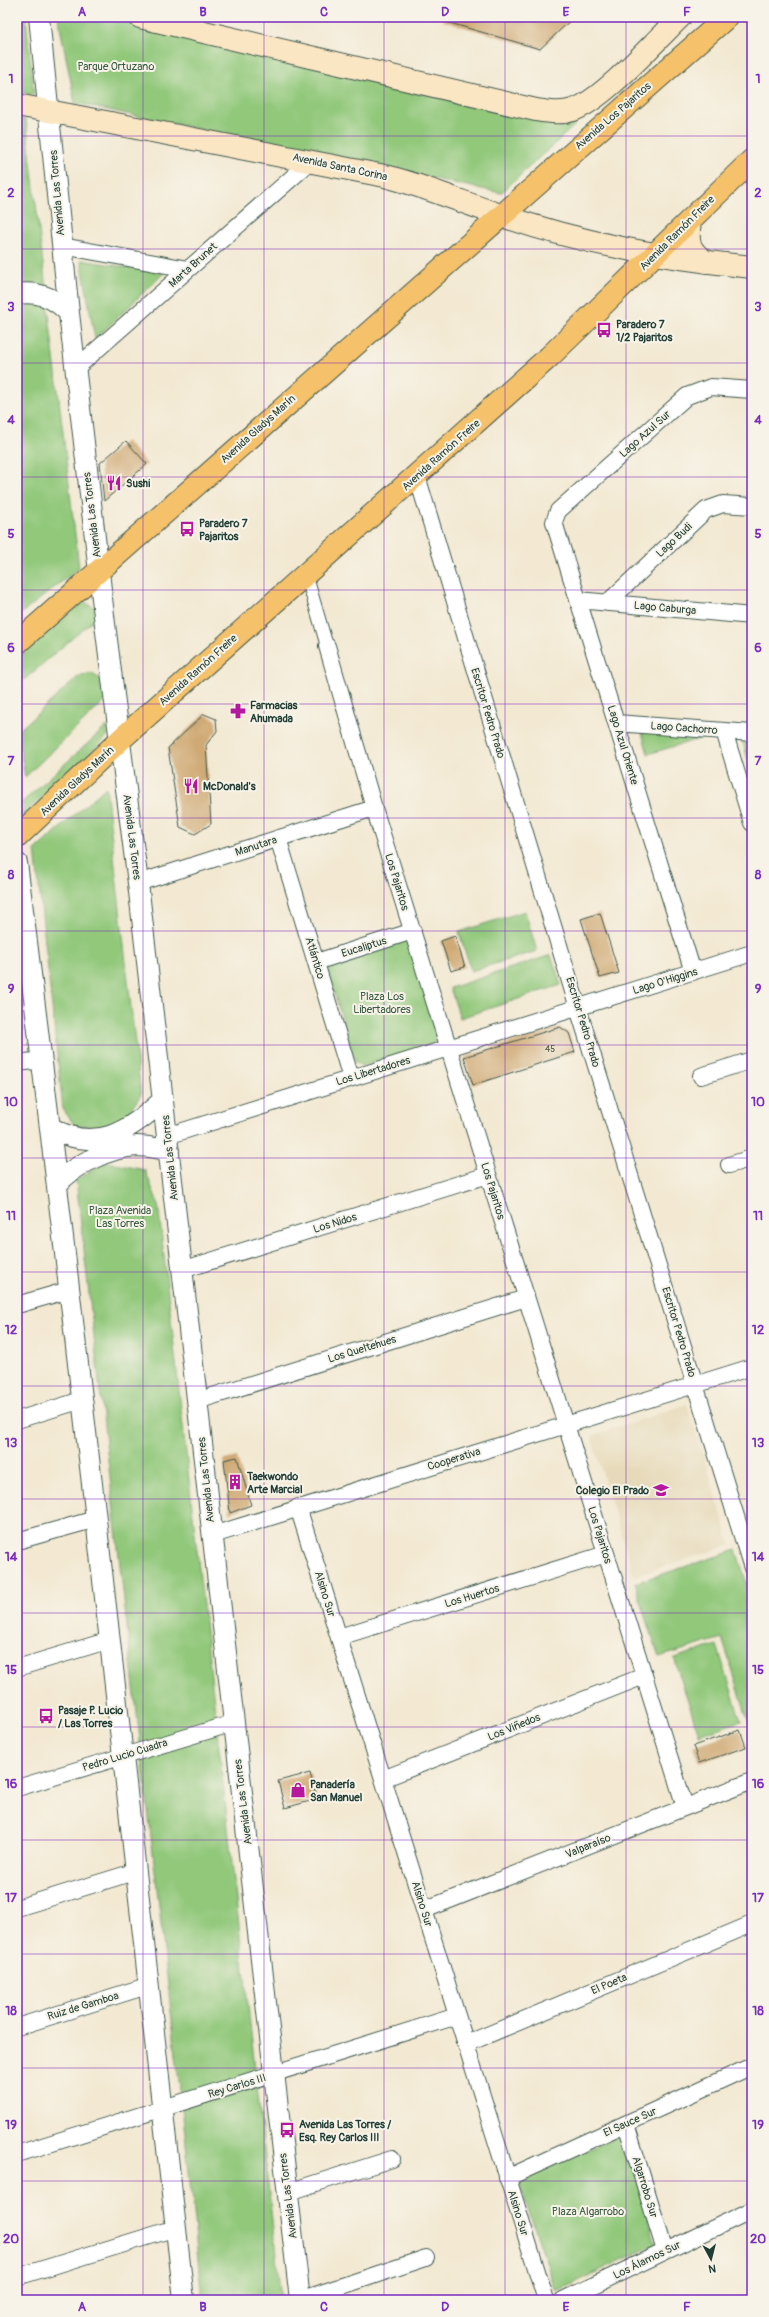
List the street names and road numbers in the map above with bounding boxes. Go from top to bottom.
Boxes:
street label: Avenida Los Pajaritos [572,79,654,153]
street label: Avenida Las Torres [47,150,67,236]
street label: Avenida Santa Corina [291,151,389,183]
street label: Avenida Ramón Freire [637,192,718,273]
street label: Marta Brunet [166,239,220,290]
street label: Avenida Gladys Marín [218,392,298,466]
street label: Lago Azul Sur [617,408,673,460]
street label: Avenida Ramón Freire [399,416,483,493]
street label: Avenida Las Torres [80,472,104,558]
street label: Lago Budi [653,520,695,560]
street label: Lago Caburga [633,599,697,617]
street label: Avenida Ramón Freire [156,631,240,708]
street label: Escritor Pedro Prado [468,666,508,760]
street label: Lago Azul Oriente [605,704,641,787]
street label: Lago Cachorro [650,719,718,737]
street label: Avenida Gladys Marín [37,743,117,819]
street label: Avenida Las Torres [120,794,144,880]
street label: Manutara [234,833,278,859]
street label: Los Pajaritos [382,852,412,912]
street label: Eucaliptus [340,934,388,960]
street label: Atlántico [302,935,328,981]
street label: Lago O'Higgins [631,965,699,997]
street label: Escritor Pedro Prado [563,975,603,1069]
street label: Los Libertadores [334,1054,412,1088]
street label: Avenida Las Torres [159,1115,181,1201]
street label: Los Pajaritos [478,1161,508,1221]
street label: Los Nidos [312,1210,358,1236]
street label: Escritor Pedro Prado [659,1285,699,1379]
street label: Los Queltehues [326,1332,398,1366]
street label: Avenida Las Torres [195,1437,217,1523]
street label: Cooperativa [426,1445,482,1473]
street label: Los Pajaritos [585,1505,615,1565]
street label: Alsino Sur [312,1570,338,1619]
street label: Los Huertos [443,1581,501,1610]
street label: Los Viñedos [486,1711,542,1743]
street label: Pedro Lucio Cuadra [81,1736,169,1774]
street label: Avenida Las Torres [231,1759,255,1845]
street label: Valparaíso [564,1831,613,1861]
street label: Alsino Sur [409,1880,435,1929]
street label: El Poeta [589,1971,629,1997]
street label: Ruiz de Gamboa [46,1989,120,2023]
street label: Rey Carlos III [206,2071,268,2101]
street label: El Sauce Sur [601,2104,659,2139]
street label: Avenida Las Torres [276,2153,300,2239]
street label: Algarrobo Sur [629,2155,661,2219]
street label: Alsino Sur [505,2189,531,2238]
street label: Los Álamos Sur [611,2238,683,2282]

